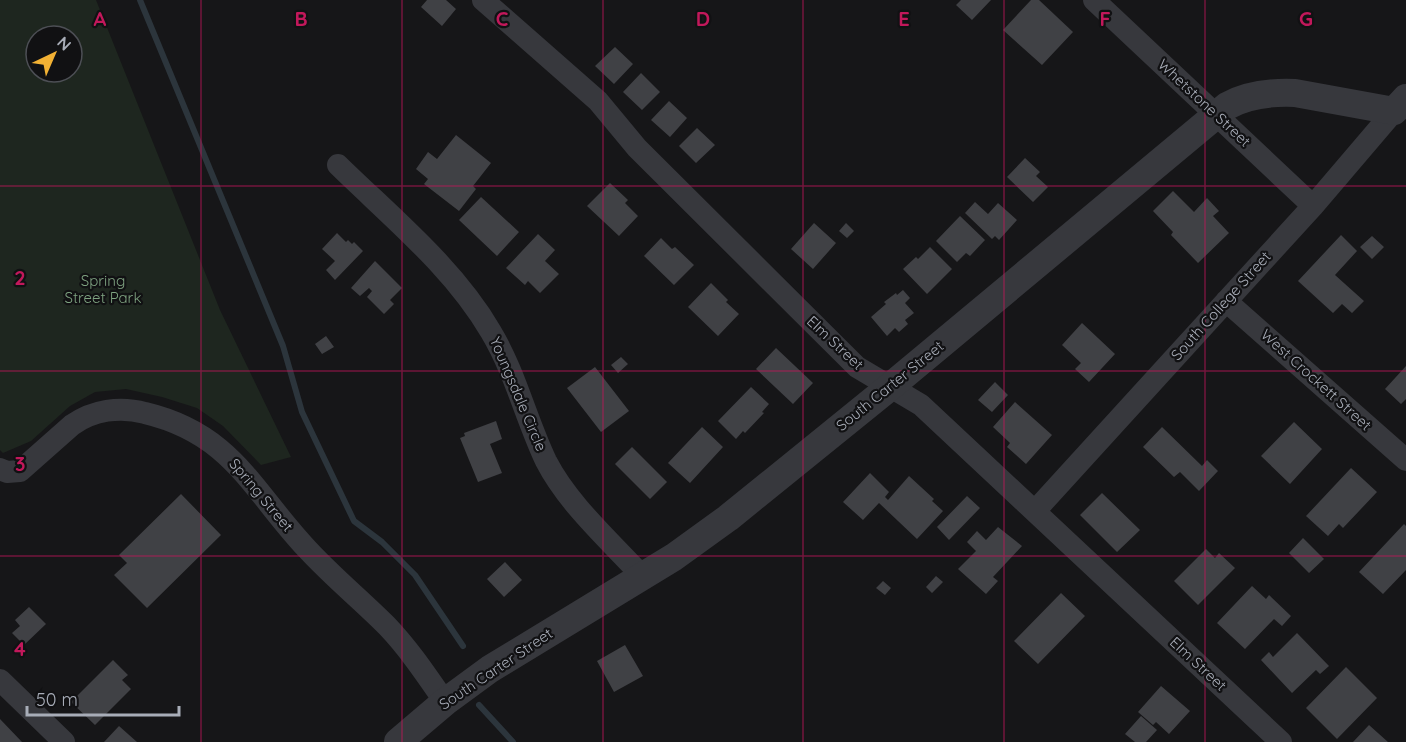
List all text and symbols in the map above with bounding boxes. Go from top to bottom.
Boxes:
text: A [94,6,107,31]
text: B [294,6,308,31]
text: C [496,6,509,31]
text: D [696,6,710,31]
text: E [898,6,910,31]
text: F [1099,6,1111,31]
text: G [1299,6,1313,31]
north arrow [24,24,84,84]
text: N [53,32,76,54]
street label: Whetstone Street [1154,55,1255,151]
street label: South College Street [1167,247,1275,364]
text: 2 [14,265,26,290]
park label: Spring Street Park [65,271,141,307]
street label: Elm Street [803,312,868,374]
street label: West Crockett Street [1257,325,1376,434]
street label: Youngsdale Circle [486,334,551,454]
street label: South Carter Street [832,336,947,435]
text: 3 [15,451,25,476]
street label: Spring Street [225,454,297,535]
street label: South Carter Street [435,624,556,714]
street label: Elm Street [1166,633,1231,695]
text: 4 [14,636,26,661]
scale bar [27,679,178,717]
text: 50 m [36,688,78,711]

